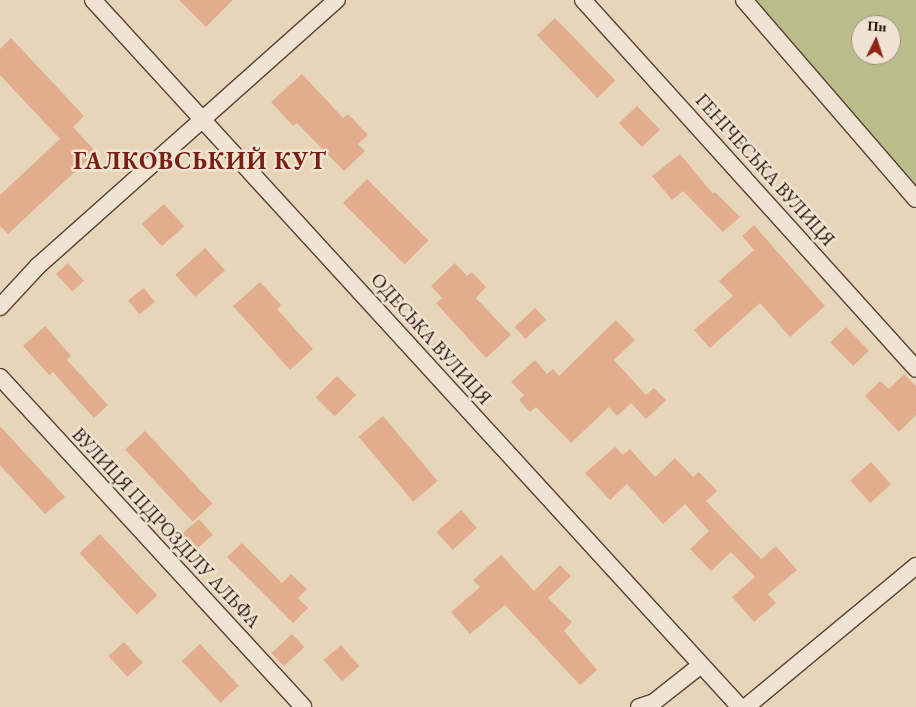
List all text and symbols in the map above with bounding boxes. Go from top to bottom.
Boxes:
north arrow [851,15,901,65]
text: Пн [867,16,887,36]
street label: ГЕНІЧЕСЬКА ВУЛИЦЯ [691,89,839,251]
district label: ГАЛКОВСЬКИЙ КУТ [71,147,329,175]
street label: ОДЕСЬКА ВУЛИЦЯ [366,268,496,410]
street label: ВУЛИЦЯ ПІДРОЗДІЛУ АЛЬФА [67,423,265,633]

